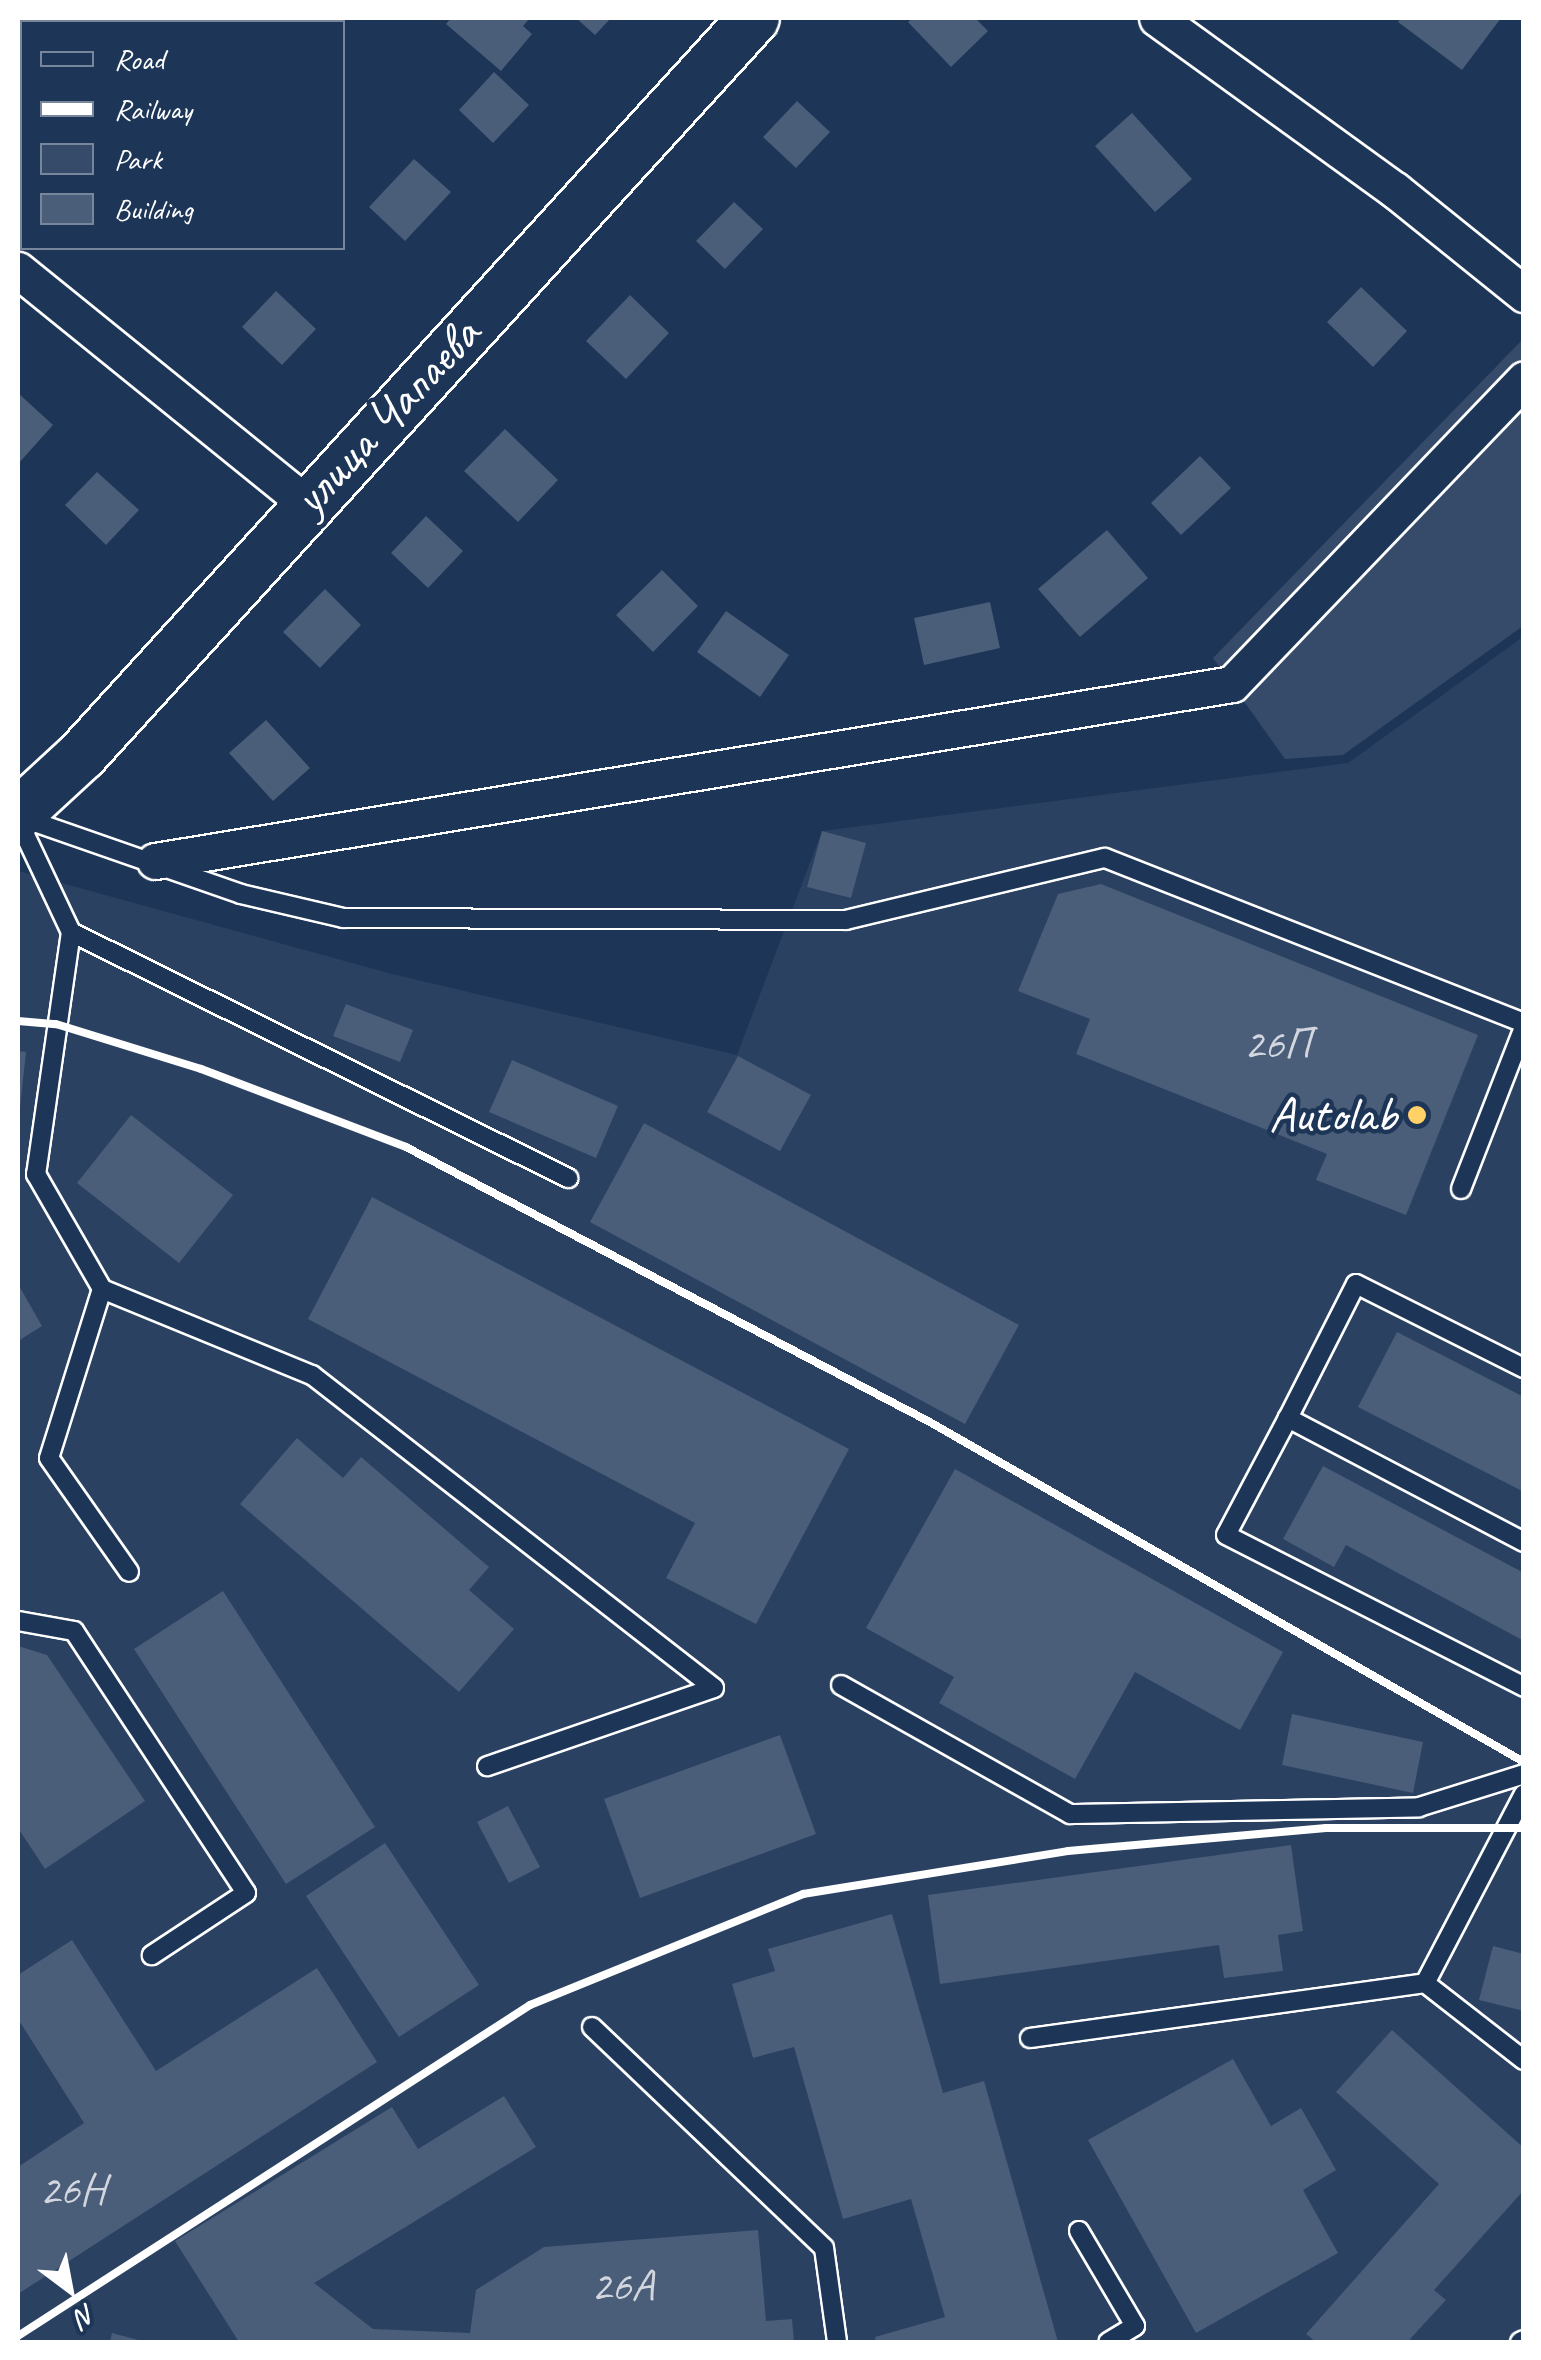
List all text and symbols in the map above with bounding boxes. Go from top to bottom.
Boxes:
legend [20,20,345,250]
text: Road [114,40,164,78]
text: Railway [114,90,192,128]
text: Park [114,140,162,178]
text: Building [114,190,193,228]
street label: улица Чапаева [279,305,493,527]
house number: 26П [1243,1017,1311,1071]
place label: Autolab [1269,1085,1397,1145]
marker: Autolab [1406,1104,1428,1126]
house number: 26Н [39,2163,105,2217]
north arrow [20,2240,120,2340]
house number: 26А [590,2259,654,2313]
text: N [70,2296,103,2335]

